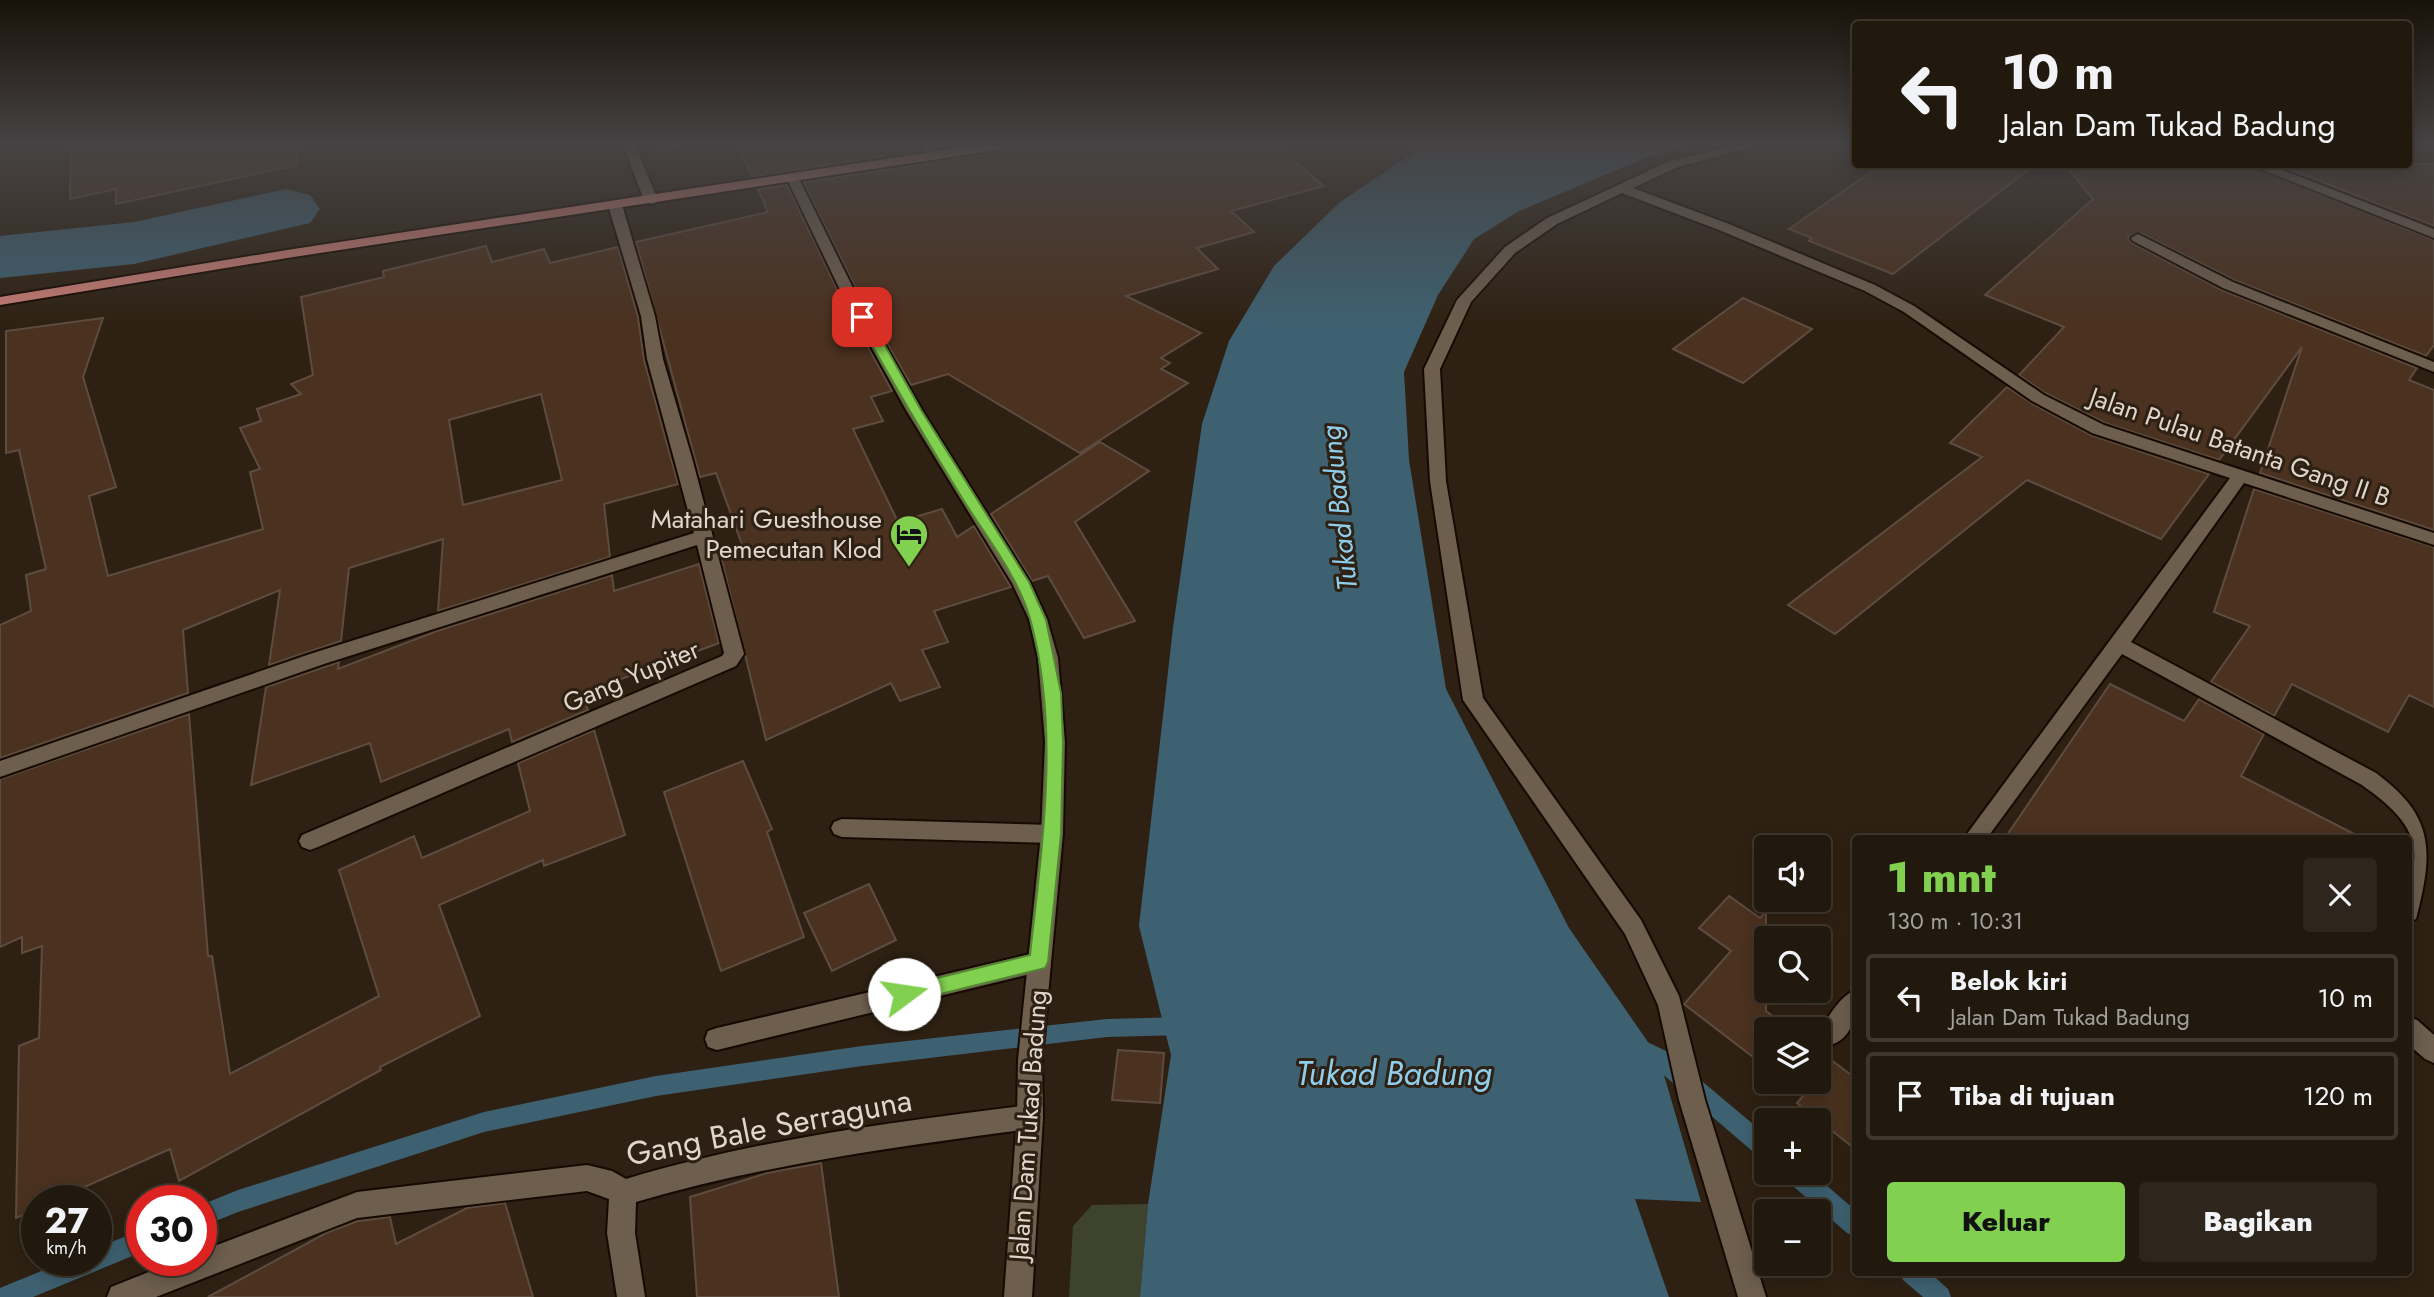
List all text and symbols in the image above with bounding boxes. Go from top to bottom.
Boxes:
text: 10 m [2002,37,2114,107]
icon: left [1887,49,1978,140]
text: Jalan Dam Tukad Badung [2002,102,2336,148]
pin [832,287,892,347]
icon: arrive [843,298,881,336]
street label: Jalan Pulau Batanta Gang II B [2082,377,2396,516]
water label: Tukad Badung [1310,423,1368,593]
place label: Matahari Guesthouse Pemecutan Klod [651,500,882,568]
hotel icon: Matahari Guesthouse Pemecutan Klod [888,513,930,568]
street label: Gang Yupiter [557,630,705,722]
map controls [1754,835,1831,1276]
button: sound [1754,835,1831,912]
text: 1 mnt [1887,847,1996,908]
button: close [2303,858,2377,932]
text: 130 m · 10:31 [1887,904,2023,938]
button: search [1754,926,1831,1003]
position arrow [867,957,941,1031]
text: Belok kiri [1950,962,2067,1000]
icon: left [1891,979,1929,1017]
text: 10 m [2318,979,2373,1017]
street label: Jalan Dam Tukad Badung [999,988,1056,1265]
text: Jalan Dam Tukad Badung [1950,1000,2190,1034]
button: layers [1754,1017,1831,1094]
water label: Tukad Badung [1296,1050,1492,1097]
street label: Gang Bale Serraguna [622,1077,916,1177]
icon: arrive [1891,1077,1929,1115]
text: Tiba di tujuan [1950,1077,2115,1115]
text: 120 m [2303,1077,2373,1115]
button: + [1754,1108,1831,1185]
button: Keluar [1887,1182,2125,1262]
button: Bagikan [2139,1182,2377,1262]
speed limit sign: 30 [126,1185,217,1276]
text: 27 [44,1196,89,1246]
button: − [1754,1199,1831,1276]
text: km/h [46,1235,87,1261]

